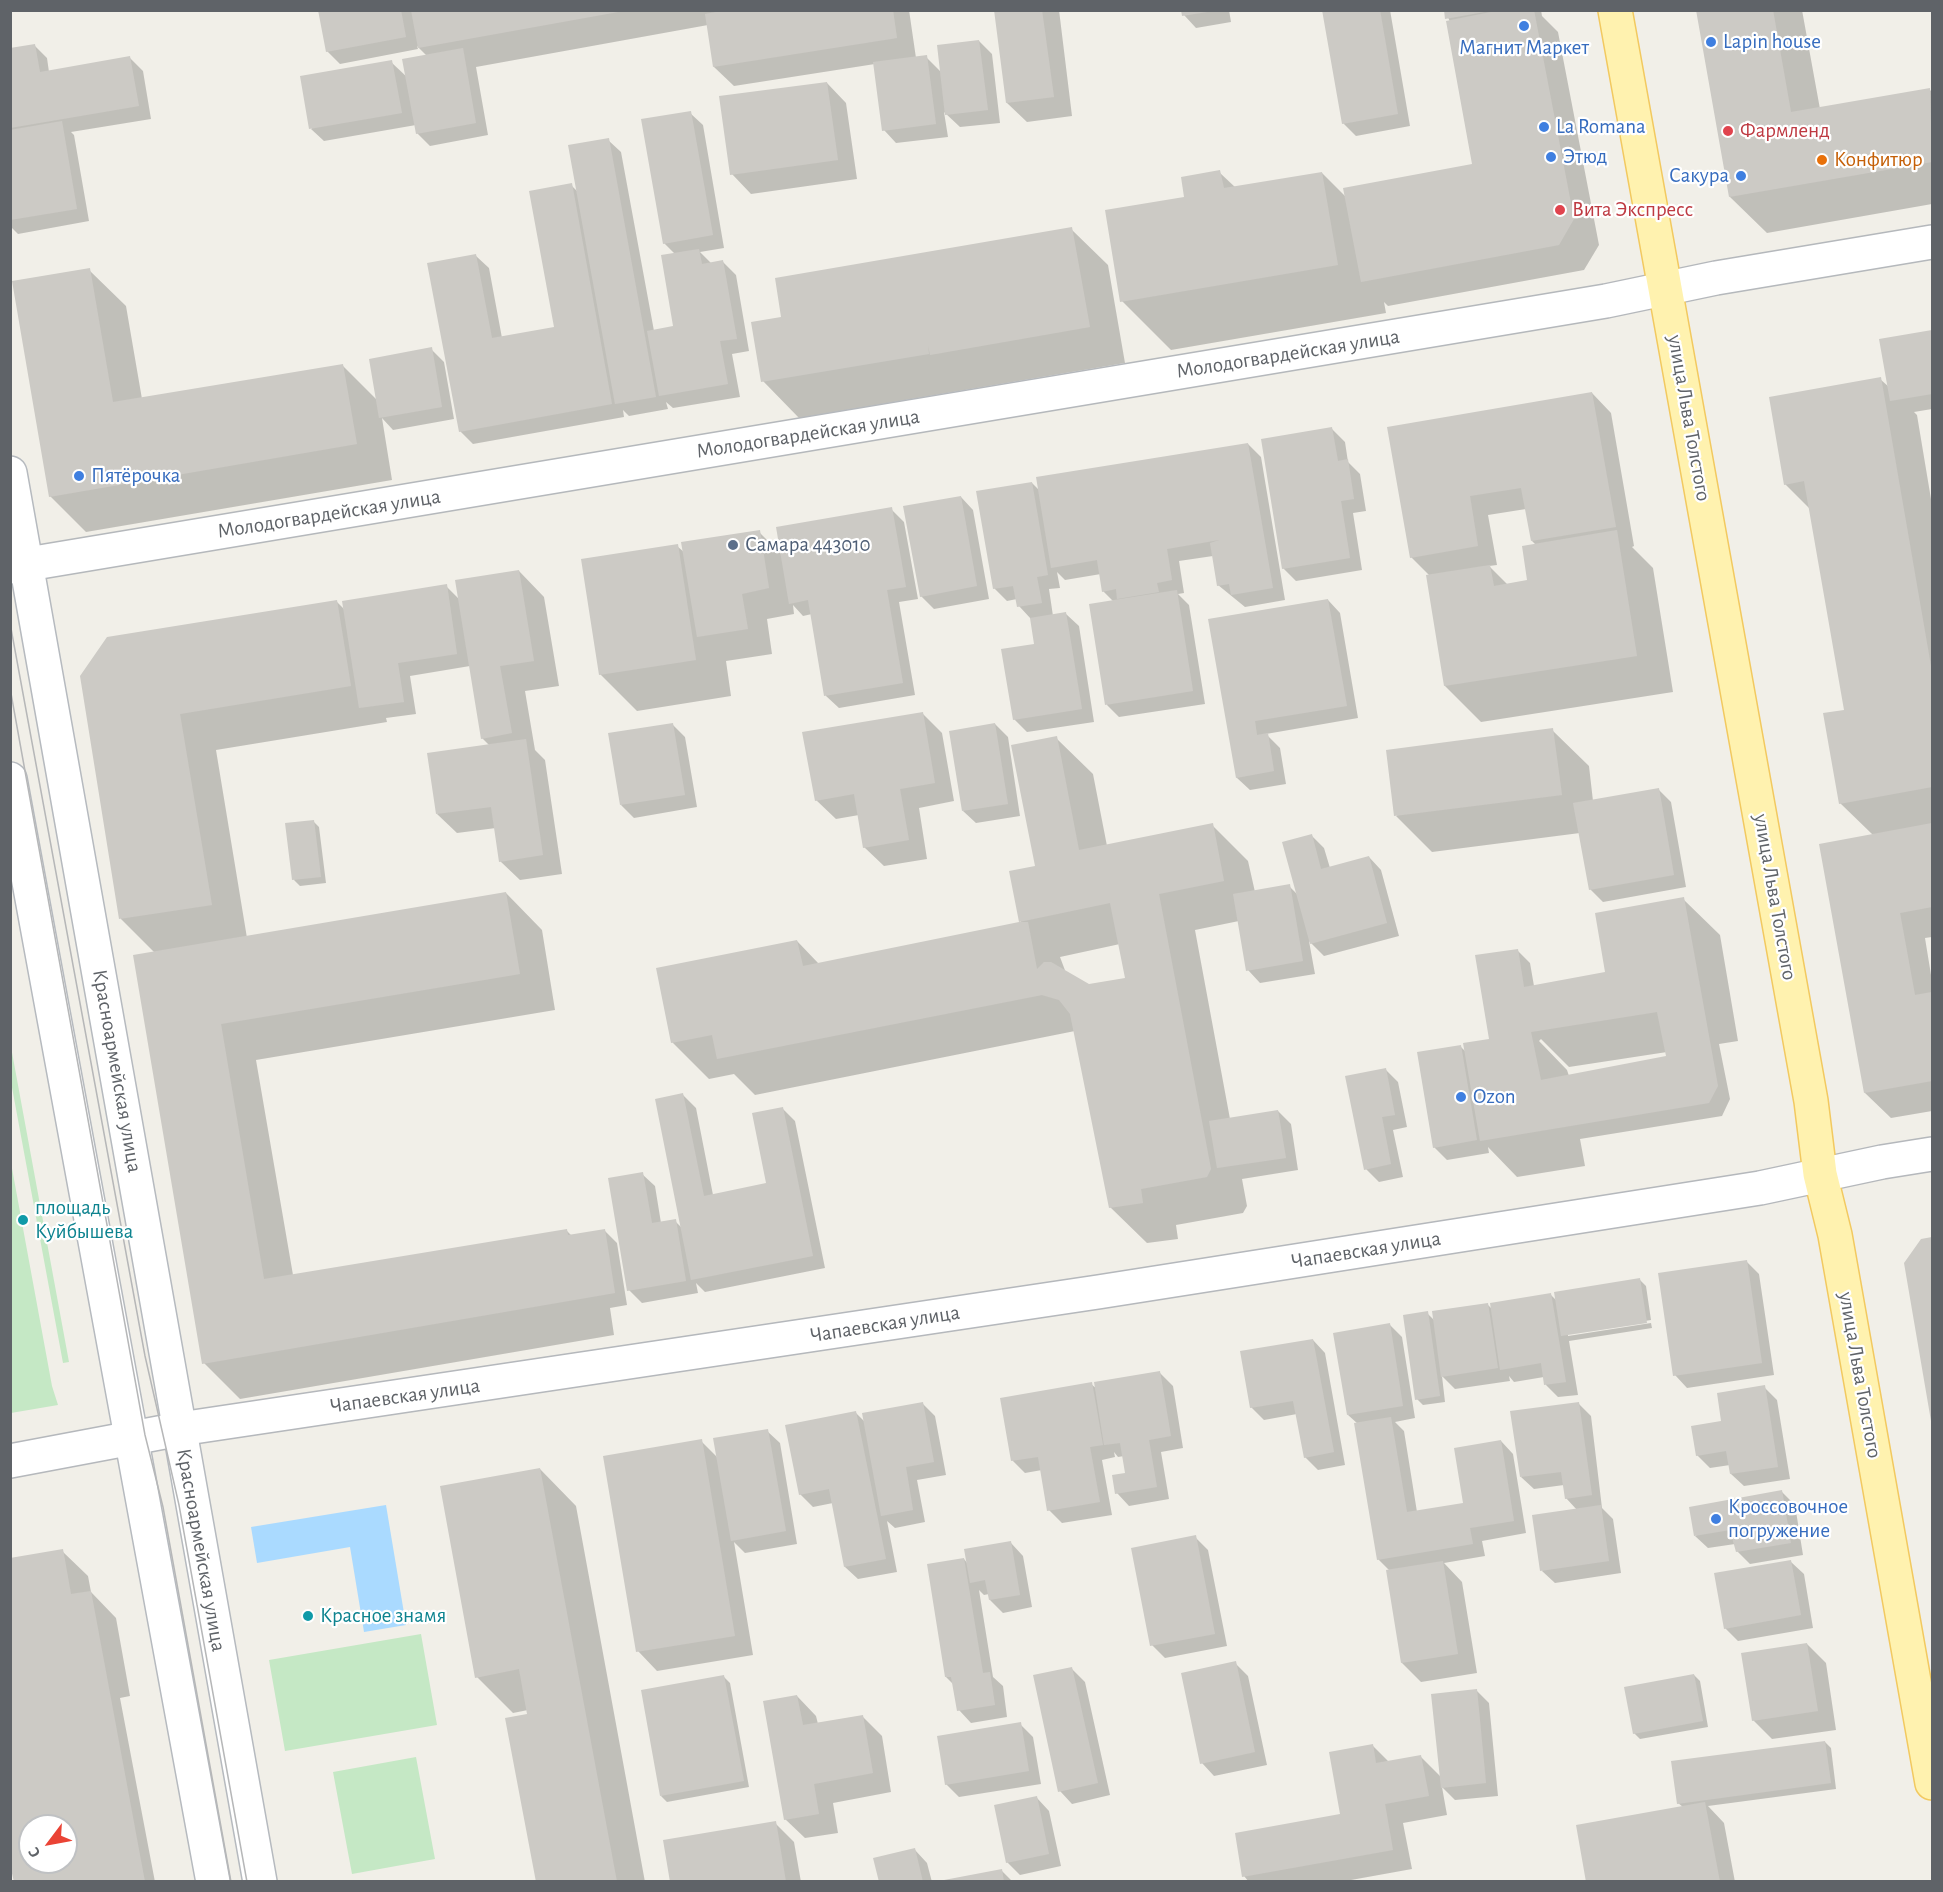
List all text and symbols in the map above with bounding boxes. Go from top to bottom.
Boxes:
marker: Магнит Маркет [1517,19,1531,33]
place label: Lapin house [1723,29,1821,55]
place label: Магнит Маркет [1459,35,1589,61]
marker: Lapin house [1704,35,1718,49]
place label: La Romana [1556,114,1646,140]
place label: Фармленд [1740,118,1830,144]
marker: La Romana [1537,120,1551,134]
marker: Фармленд [1721,124,1735,138]
place label: Этюд [1563,144,1607,170]
place label: Конфитюр [1834,147,1923,173]
marker: Этюд [1544,150,1558,164]
marker: Конфитюр [1815,153,1829,167]
place label: Сакура [1669,163,1729,189]
marker: Сакура [1734,169,1748,183]
place label: Вита Экспресс [1572,197,1693,223]
marker: Вита Экспресс [1553,203,1567,217]
street label: Молодогвардейская улица [1175,324,1401,384]
street label: улица Льва Толстого [1662,333,1716,503]
street label: Молодогвардейская улица [695,404,921,464]
place label: Пятёрочка [91,463,180,489]
marker: Пятёрочка [72,469,86,483]
street label: Молодогвардейская улица [216,484,442,544]
place label: Самара 443010 [745,532,871,558]
marker: Самара 443010 [726,538,740,552]
street label: улица Льва Толстого [1748,812,1802,982]
street label: Красноармейская улица [87,968,147,1174]
place label: Ozon [1473,1084,1516,1110]
marker: Ozon [1454,1090,1468,1104]
place label: площадь Куйбышева [35,1195,133,1245]
marker: площадь Куйбышева [16,1213,30,1227]
street label: Чапаевская улица [1289,1226,1443,1274]
street label: улица Льва Толстого [1833,1290,1887,1460]
street label: Чапаевская улица [808,1300,962,1348]
street label: Чапаевская улица [328,1373,482,1419]
street label: Красноармейская улица [171,1447,231,1653]
place label: Кроссовочное погружение [1728,1494,1848,1544]
marker: Кроссовочное погружение [1709,1512,1723,1526]
place label: Красное знамя [320,1603,446,1629]
marker: Красное знамя [301,1609,315,1623]
north arrow [18,1814,78,1874]
text: С [25,1844,44,1860]

